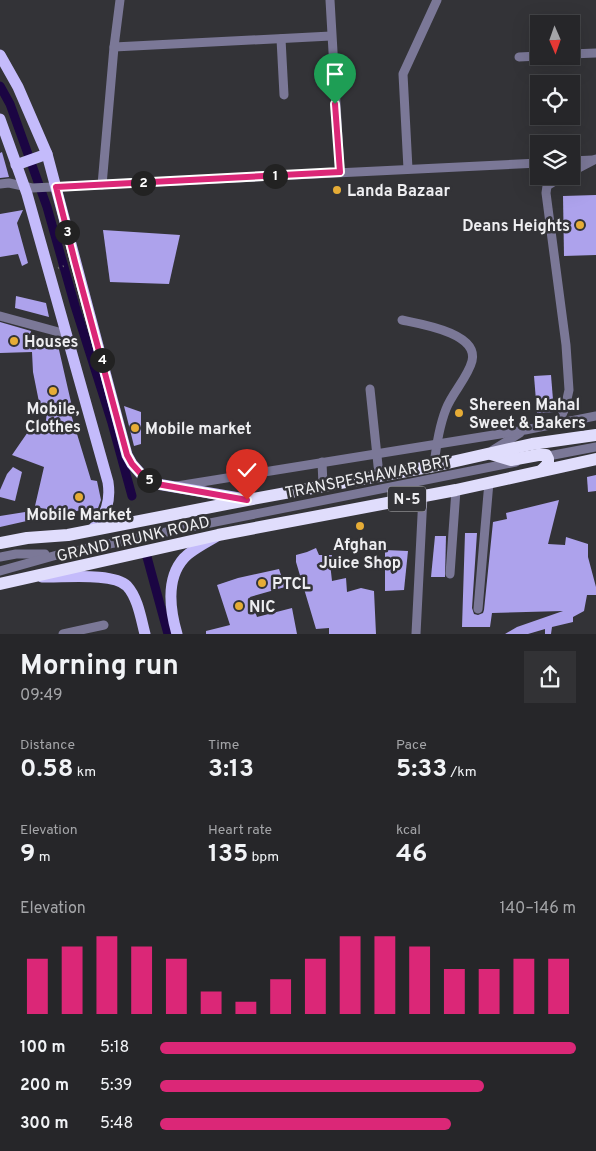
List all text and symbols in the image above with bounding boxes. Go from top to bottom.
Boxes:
north arrow [530,15,580,65]
map controls [530,15,580,185]
pin [314,53,356,104]
icon: arrive [321,60,349,88]
button: locate [530,75,580,125]
button: layers [530,135,580,185]
pin: 1 [262,164,288,188]
text: 1 [273,168,278,185]
pin: 2 [130,170,156,196]
text: 2 [139,175,148,192]
place label: Landa Bazaar [347,182,450,202]
marker: Landa Bazaar [331,184,343,196]
place label: Deans Heights [462,217,570,237]
marker: Deans Heights [574,219,586,231]
pin: 3 [54,220,80,244]
text: 3 [63,224,72,241]
place label: Houses [24,333,79,353]
marker: Houses [8,335,20,347]
pin: 4 [90,348,114,372]
text: 4 [98,352,107,369]
marker: Mobile, Clothes [47,385,59,397]
place label: Shereen Mahal Sweet & Bakers [469,396,586,434]
place label: Mobile, Clothes [25,400,81,438]
marker: Shereen Mahal Sweet & Bakers [453,407,465,419]
place label: Mobile market [145,420,252,440]
marker: Mobile market [129,422,141,434]
pin [226,449,268,500]
street label: TRANSPESHAWAR BRT [284,452,453,504]
icon: check [233,456,261,484]
pin: 5 [136,468,162,492]
text: 5 [145,472,154,489]
road number: N-5 [388,486,426,512]
marker: Mobile Market [73,491,85,503]
place label: Mobile Market [26,506,132,526]
street label: GRAND TRUNK ROAD [55,513,212,567]
marker: Afghan Juice Shop [354,520,366,532]
place label: Afghan Juice Shop [319,536,401,574]
place label: PTCL [272,575,311,595]
marker: PTCL [256,577,268,589]
place label: NIC [249,598,275,618]
marker: NIC [233,600,245,612]
text: Morning run [20,649,179,685]
button: share [524,651,576,703]
text: 09:49 [20,686,63,706]
text: Distance [20,737,75,754]
text: Time [208,737,239,754]
text: Pace [396,737,427,754]
text: 0.58 [20,754,74,786]
text: 3:13 [208,754,254,786]
text: 5:33 [396,754,447,786]
text: km [74,764,96,781]
text: /km [447,764,477,781]
text: Elevation [20,822,78,839]
text: Heart rate [208,822,272,839]
text: kcal [396,822,421,839]
text: 9 [20,839,35,871]
text: 135 [208,839,248,871]
text: 46 [396,839,427,871]
text: m [35,849,51,866]
text: bpm [248,849,279,866]
text: Elevation [20,899,86,919]
text: 140–146 m [500,899,576,919]
text: 100 m [20,1038,66,1058]
text: 5:18 [100,1038,129,1058]
text: 200 m [20,1076,69,1096]
text: 5:39 [100,1076,132,1096]
text: 300 m [20,1114,68,1134]
text: 5:48 [100,1114,133,1134]

